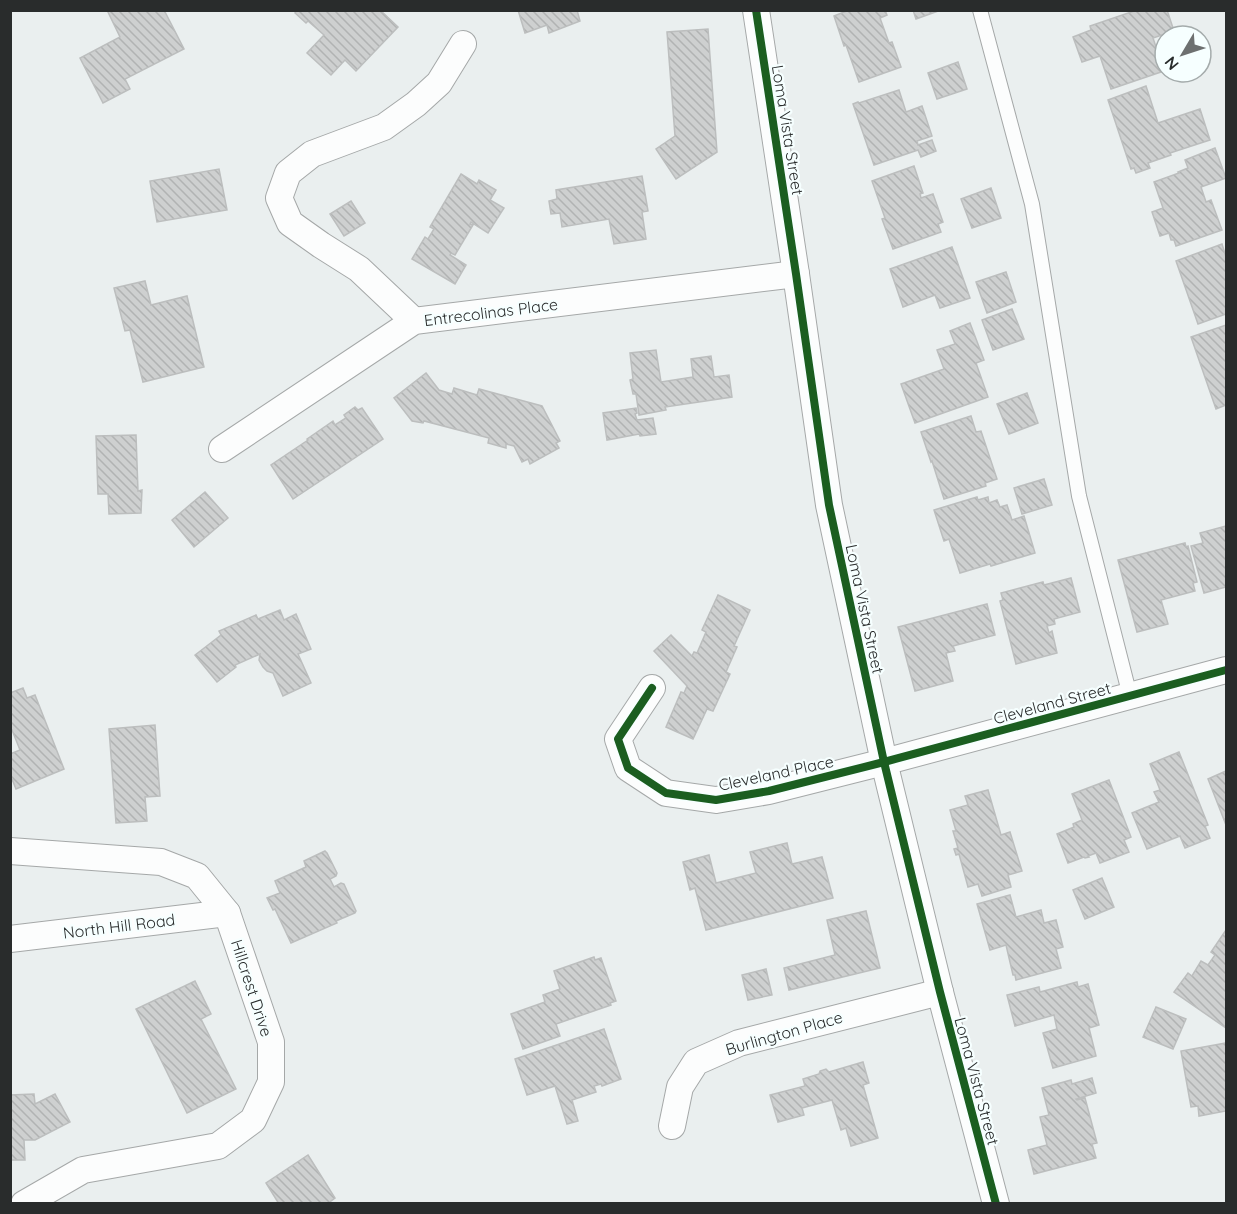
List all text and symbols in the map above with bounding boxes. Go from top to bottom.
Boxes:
north arrow [1153,24,1213,84]
text: N [1160,53,1183,74]
street label: Loma Vista Street [768,63,808,197]
street label: Entrecolinas Place [423,294,559,330]
street label: Loma Vista Street [842,543,888,675]
street label: Cleveland Street [991,678,1113,728]
street label: Cleveland Place [717,751,835,795]
street label: North Hill Road [62,909,176,943]
street label: Hillcrest Drive [227,937,277,1039]
street label: Burlington Place [723,1007,845,1059]
street label: Loma Vista Street [950,1015,1004,1147]

